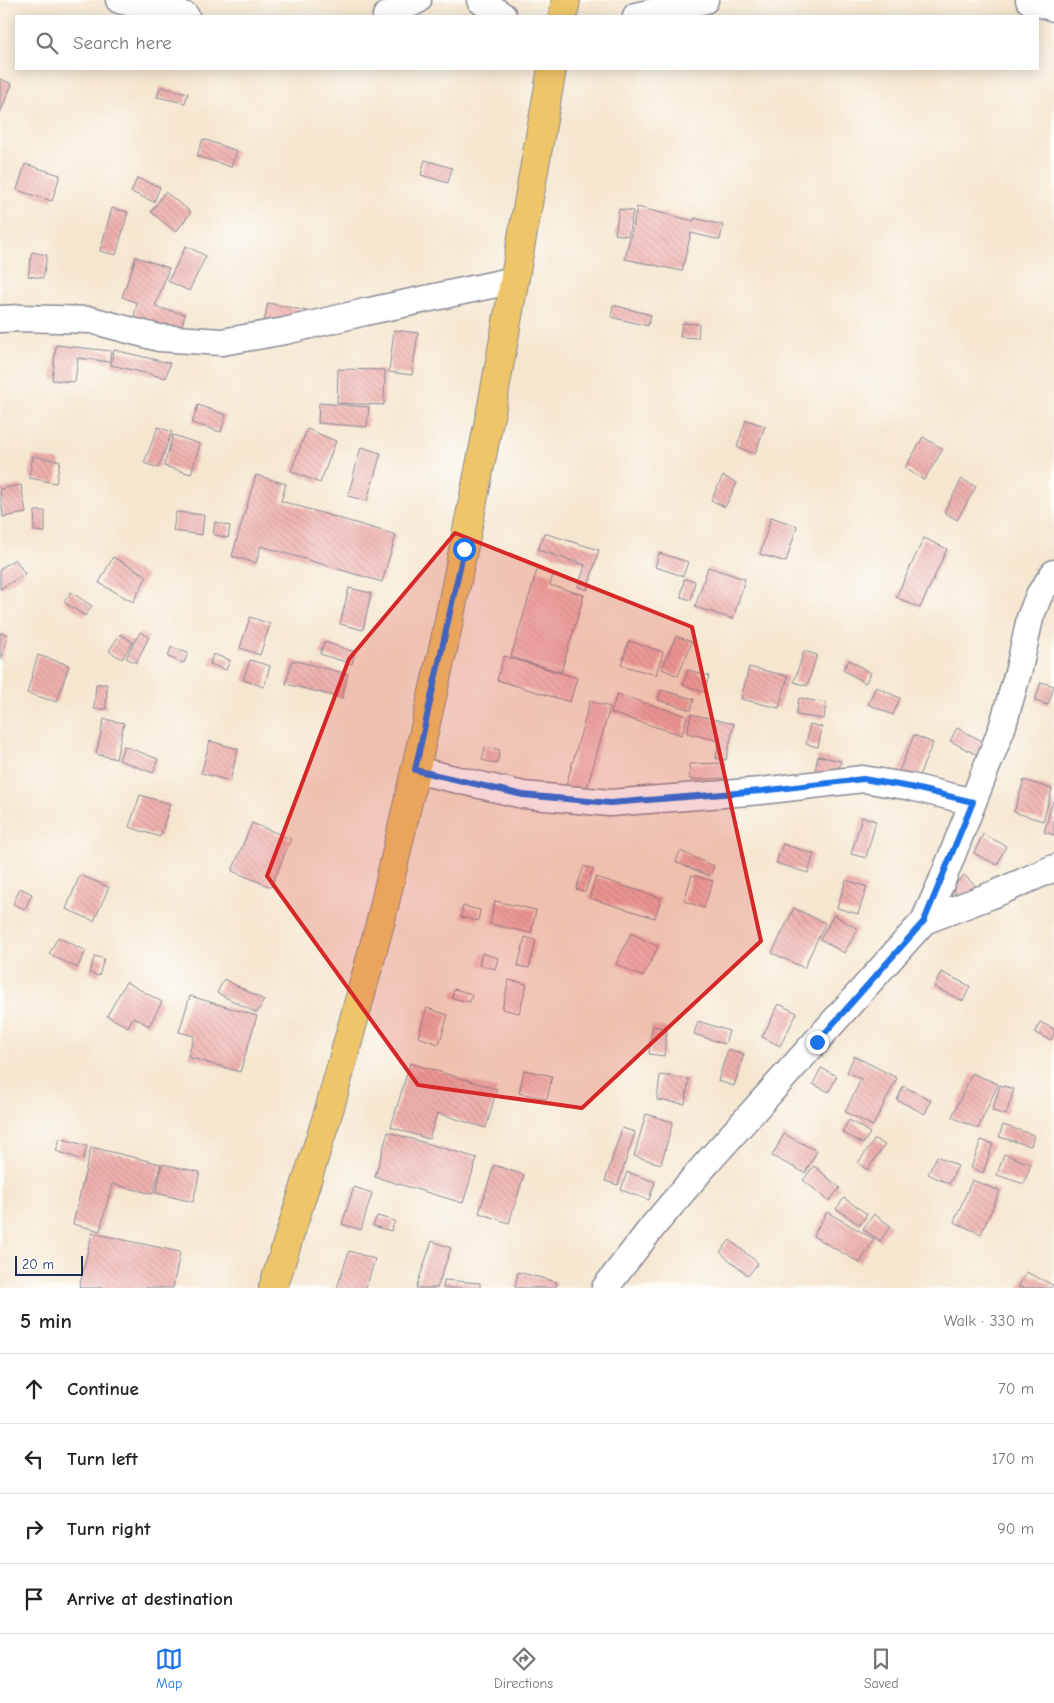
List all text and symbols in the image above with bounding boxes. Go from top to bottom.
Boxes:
search box [15,15,1039,70]
icon: search [33,29,61,57]
text: Search here [73,32,172,54]
route start [453,538,476,561]
route end [806,1031,829,1054]
scale bar [15,1253,82,1276]
text: 20 m [22,1256,54,1273]
text: 5 min [20,1309,72,1333]
text: Walk · 330 m [944,1312,1034,1330]
icon: ahead [20,1375,48,1403]
text: Continue [67,1378,139,1400]
text: 70 m [998,1380,1034,1398]
icon: left [20,1445,48,1473]
text: Turn left [67,1448,138,1470]
text: 170 m [992,1450,1034,1468]
icon: right [20,1515,48,1543]
text: Turn right [67,1518,151,1540]
text: 90 m [997,1520,1034,1538]
icon: arrive [20,1585,48,1613]
text: Arrive at destination [67,1588,233,1610]
tab: Map [155,1645,183,1692]
tab: Directions [494,1645,553,1692]
tab: Saved [864,1645,899,1692]

